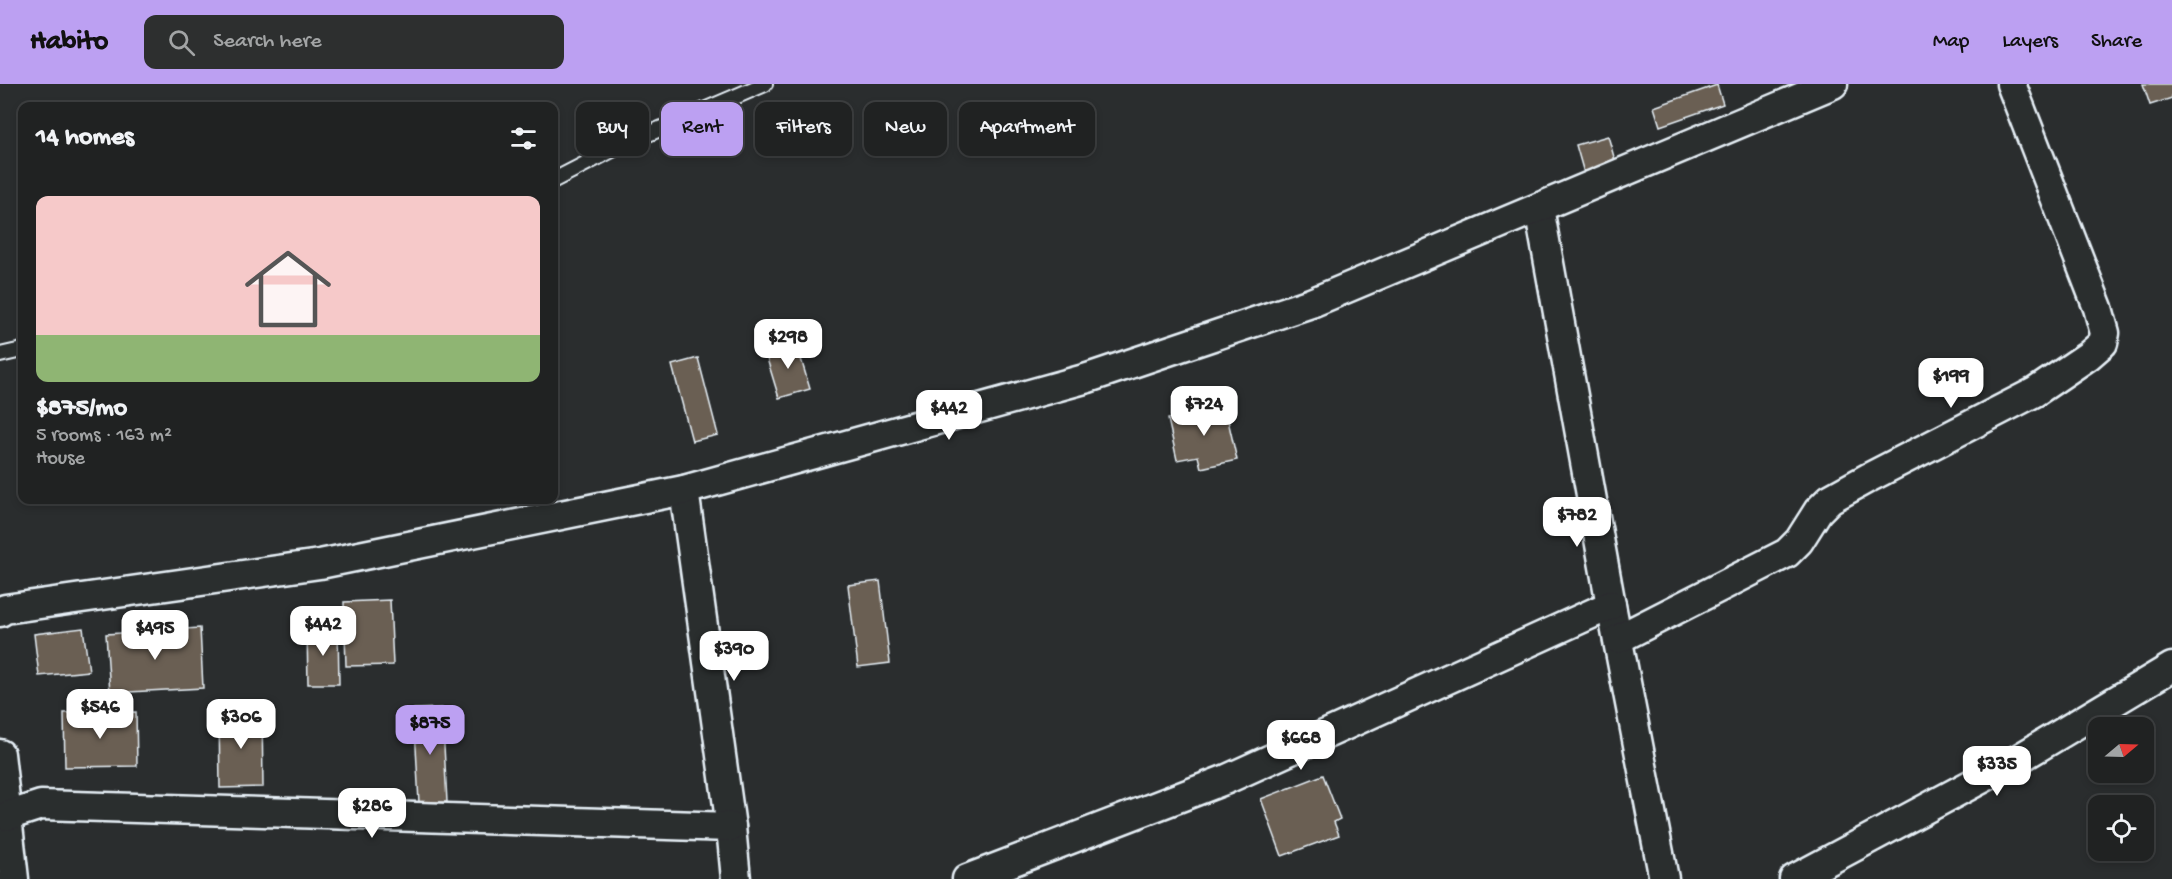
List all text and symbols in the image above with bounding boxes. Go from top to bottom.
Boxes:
search box [144,15,564,69]
text: Habito [30,26,108,59]
icon: search [165,26,198,59]
text: Search here [213,29,322,55]
text: Map [1933,30,1969,55]
text: Layers [2002,30,2058,55]
text: Share [2091,30,2142,55]
chip: Buy [576,102,649,156]
chip: Rent [661,102,743,156]
chip: Filters [755,102,852,156]
chip: New [864,102,947,156]
chip: Apartment [959,102,1095,156]
icon: filters [507,122,540,155]
text: 14 homes [36,123,134,154]
icon: home [234,235,342,343]
pin: $298 [752,319,824,370]
text: $298 [768,327,808,350]
pin: $199 [1915,358,1987,409]
text: $199 [1932,366,1970,389]
pin: $724 [1168,386,1240,437]
pin: $442 [913,390,985,441]
text: $875/mo [36,394,127,425]
text: $724 [1185,394,1223,417]
text: $442 [930,398,968,421]
text: 5 rooms · 163 m² [36,425,172,448]
text: House [36,448,85,471]
pin: $782 [1541,497,1613,548]
text: $782 [1557,505,1597,528]
pin: $442 [287,606,359,657]
pin: $495 [119,610,191,661]
text: $442 [304,614,342,637]
text: $495 [136,618,174,641]
pin: $390 [698,631,770,682]
text: $390 [714,639,754,662]
pin: $546 [64,689,136,740]
text: $546 [80,697,120,720]
pin: $306 [205,699,277,750]
pin: $875 [394,705,466,756]
text: $306 [221,707,261,730]
text: $875 [410,713,450,736]
north arrow [2088,717,2154,783]
map controls [2088,717,2154,861]
pin: $668 [1265,720,1337,771]
text: $668 [1281,728,1321,751]
pin: $335 [1961,746,2033,797]
text: $335 [1977,754,2017,777]
pin: $286 [336,788,408,839]
button: locate [2088,795,2154,861]
text: $286 [352,796,392,819]

